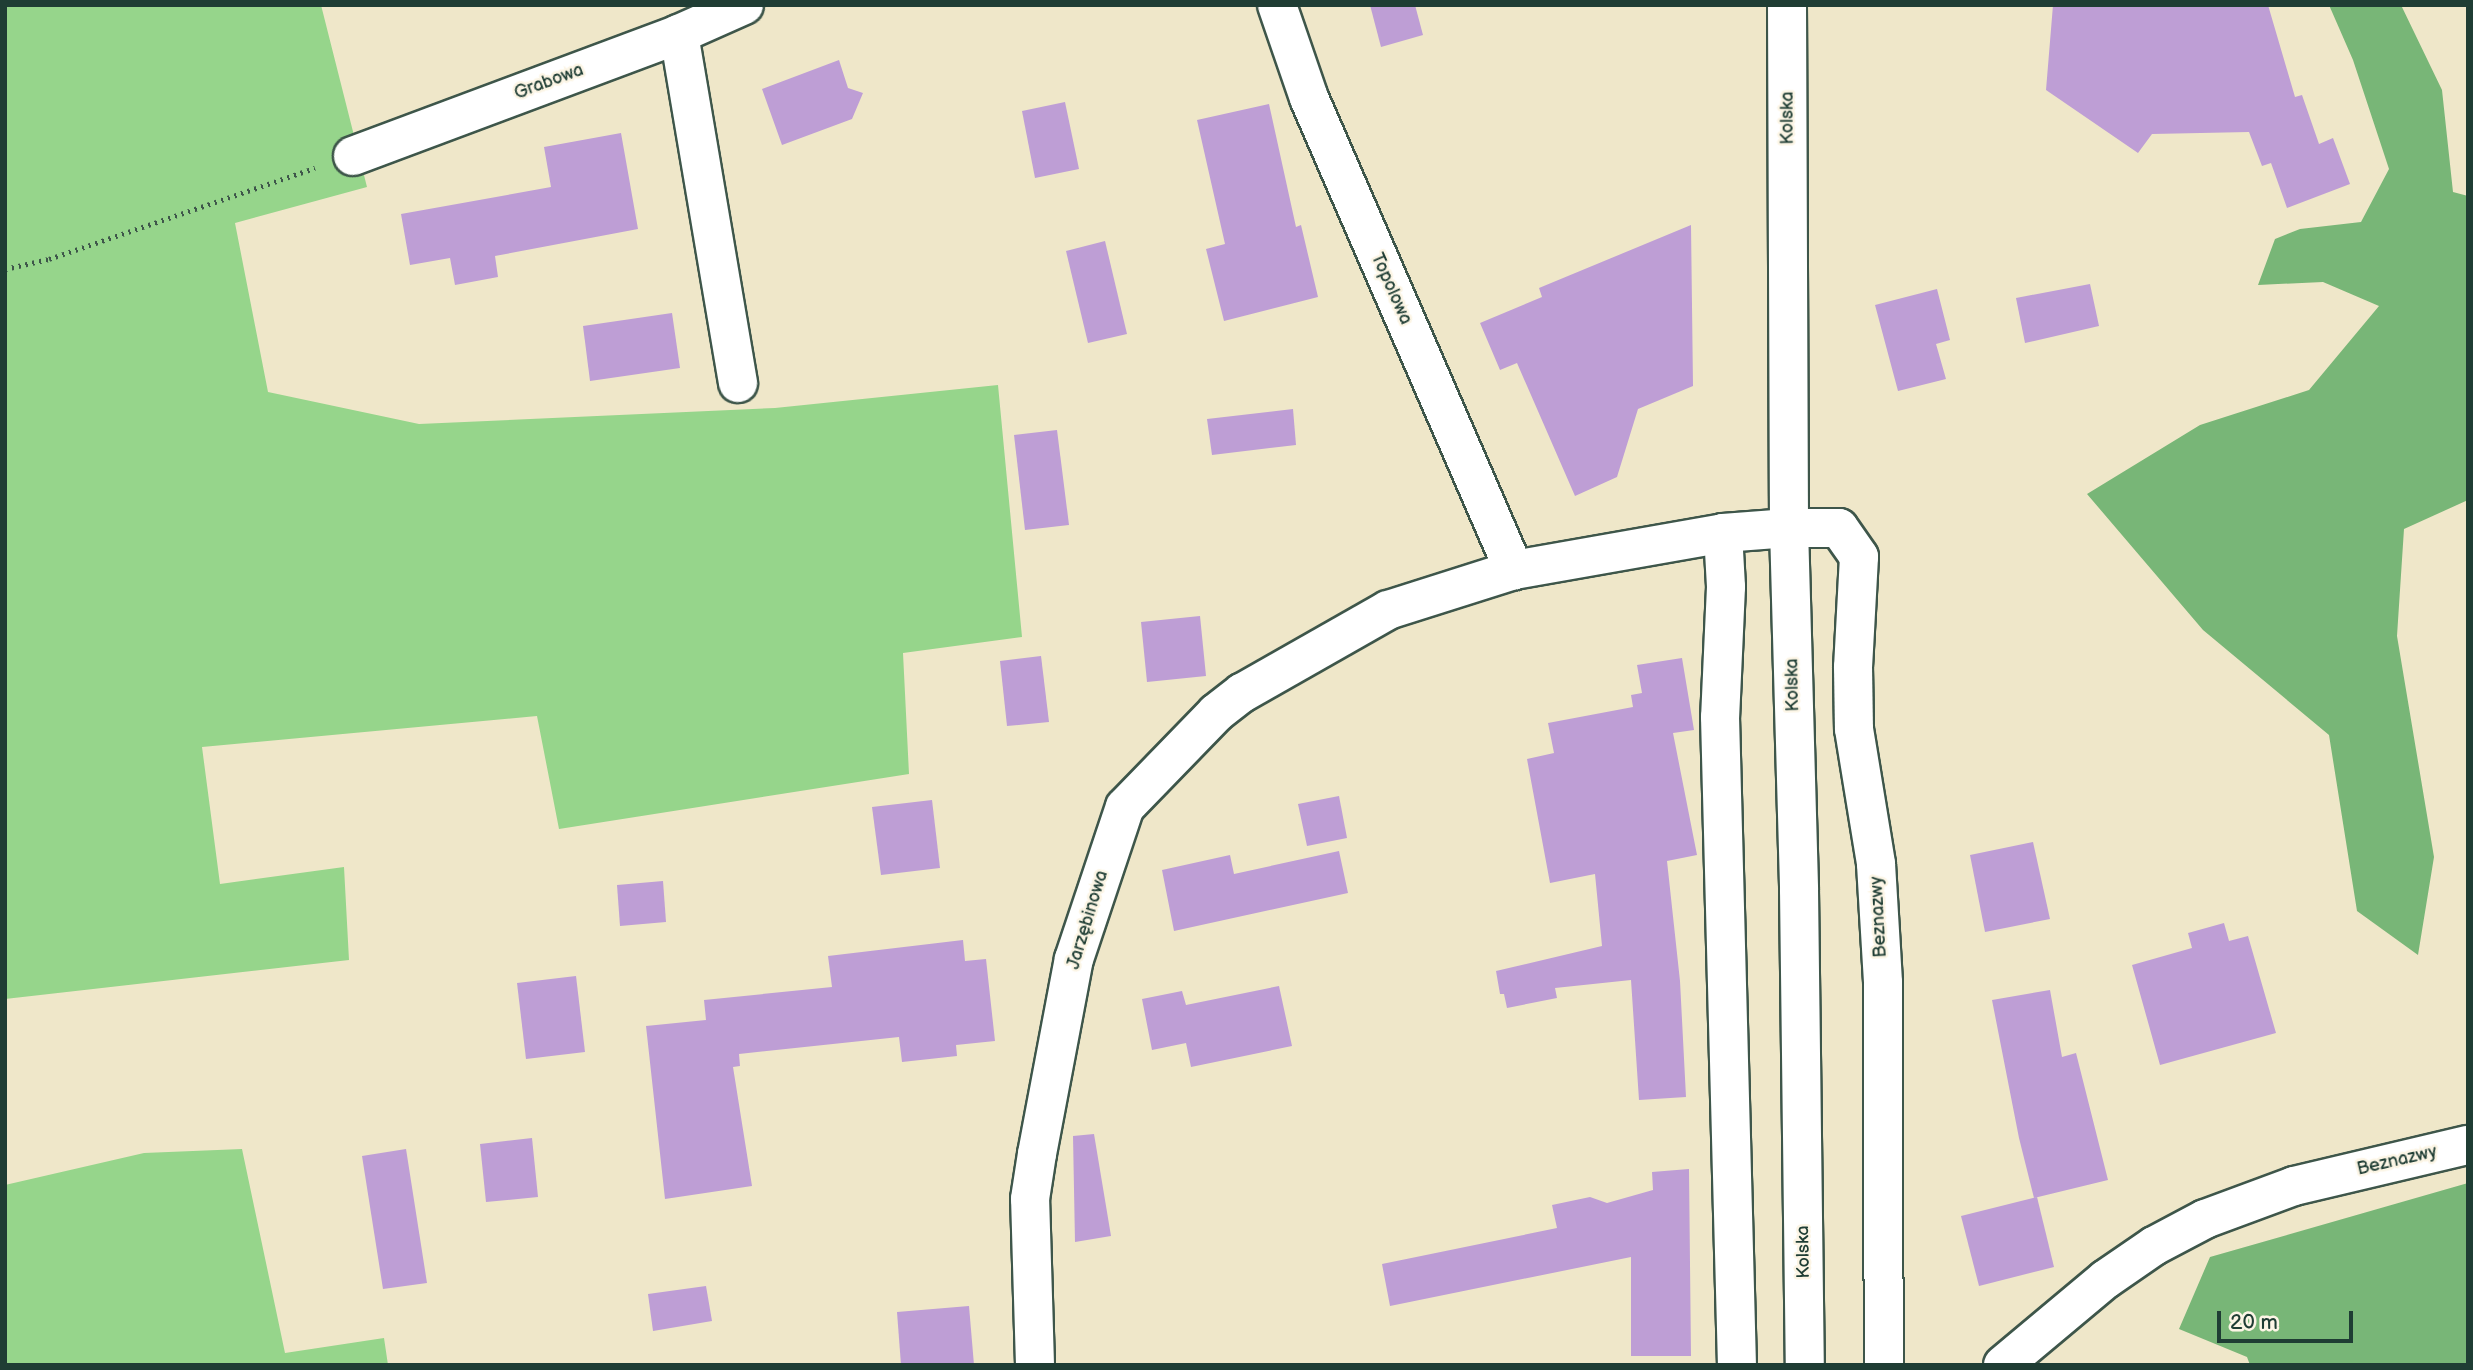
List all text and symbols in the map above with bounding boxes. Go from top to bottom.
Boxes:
street label: Grabowa [511,60,587,104]
street label: Kolska [1777,91,1799,145]
street label: Topolowa [1366,250,1416,328]
street label: Kolska [1782,658,1804,712]
street label: Jarzębinowa [1063,868,1113,972]
street label: Beznazwy [1866,876,1892,958]
street label: Beznazwy [2355,1141,2439,1181]
street label: Kolska [1793,1225,1815,1279]
scale bar [2221,1296,2358,1340]
text: 20 m [2230,1310,2278,1335]

